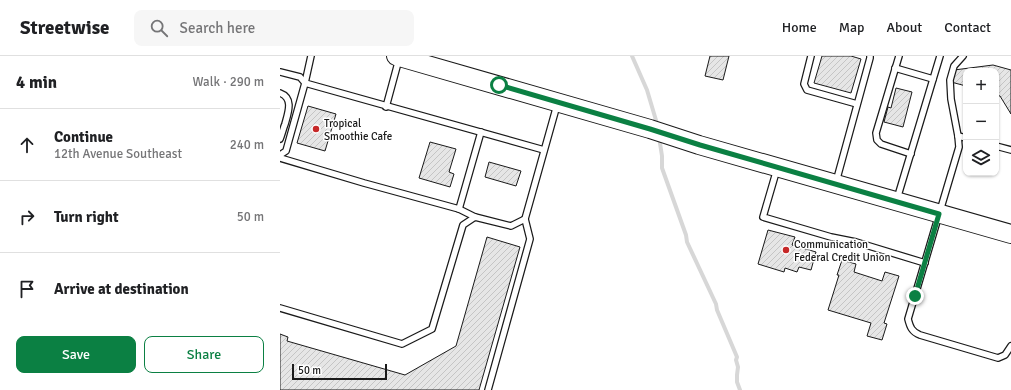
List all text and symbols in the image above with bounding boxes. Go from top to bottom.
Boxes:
search box [134,10,414,46]
text: Streetwise [20,16,110,40]
icon: search [148,17,170,39]
text: Search here [180,19,255,37]
text: Home [782,19,817,36]
text: Map [839,19,864,36]
text: About [886,19,922,36]
text: Contact [944,19,991,36]
map controls [963,68,999,176]
button: + [963,68,999,104]
text: 4 min [16,72,57,93]
text: Walk · 290 m [193,74,264,90]
route start [490,76,508,94]
button: − [963,104,999,140]
place label: Tropical Smoothie Cafe [324,117,392,143]
marker: Tropical Smoothie Cafe [311,124,321,134]
text: Continue [54,128,113,146]
icon: ahead [16,134,38,156]
text: 240 m [230,137,264,153]
button: layers [963,140,999,176]
text: 12th Avenue Southeast [54,146,182,162]
icon: right [16,206,38,228]
text: Turn right [54,208,119,226]
text: 50 m [237,209,264,225]
place label: Communication Federal Credit Union [794,238,891,264]
marker: Communication Federal Credit Union [781,245,791,255]
icon: arrive [16,278,38,300]
text: Arrive at destination [54,280,189,298]
route end [906,287,924,305]
button: Save [16,336,136,373]
button: Share [144,336,264,373]
scale bar [292,362,387,381]
text: 50 m [298,364,321,377]

